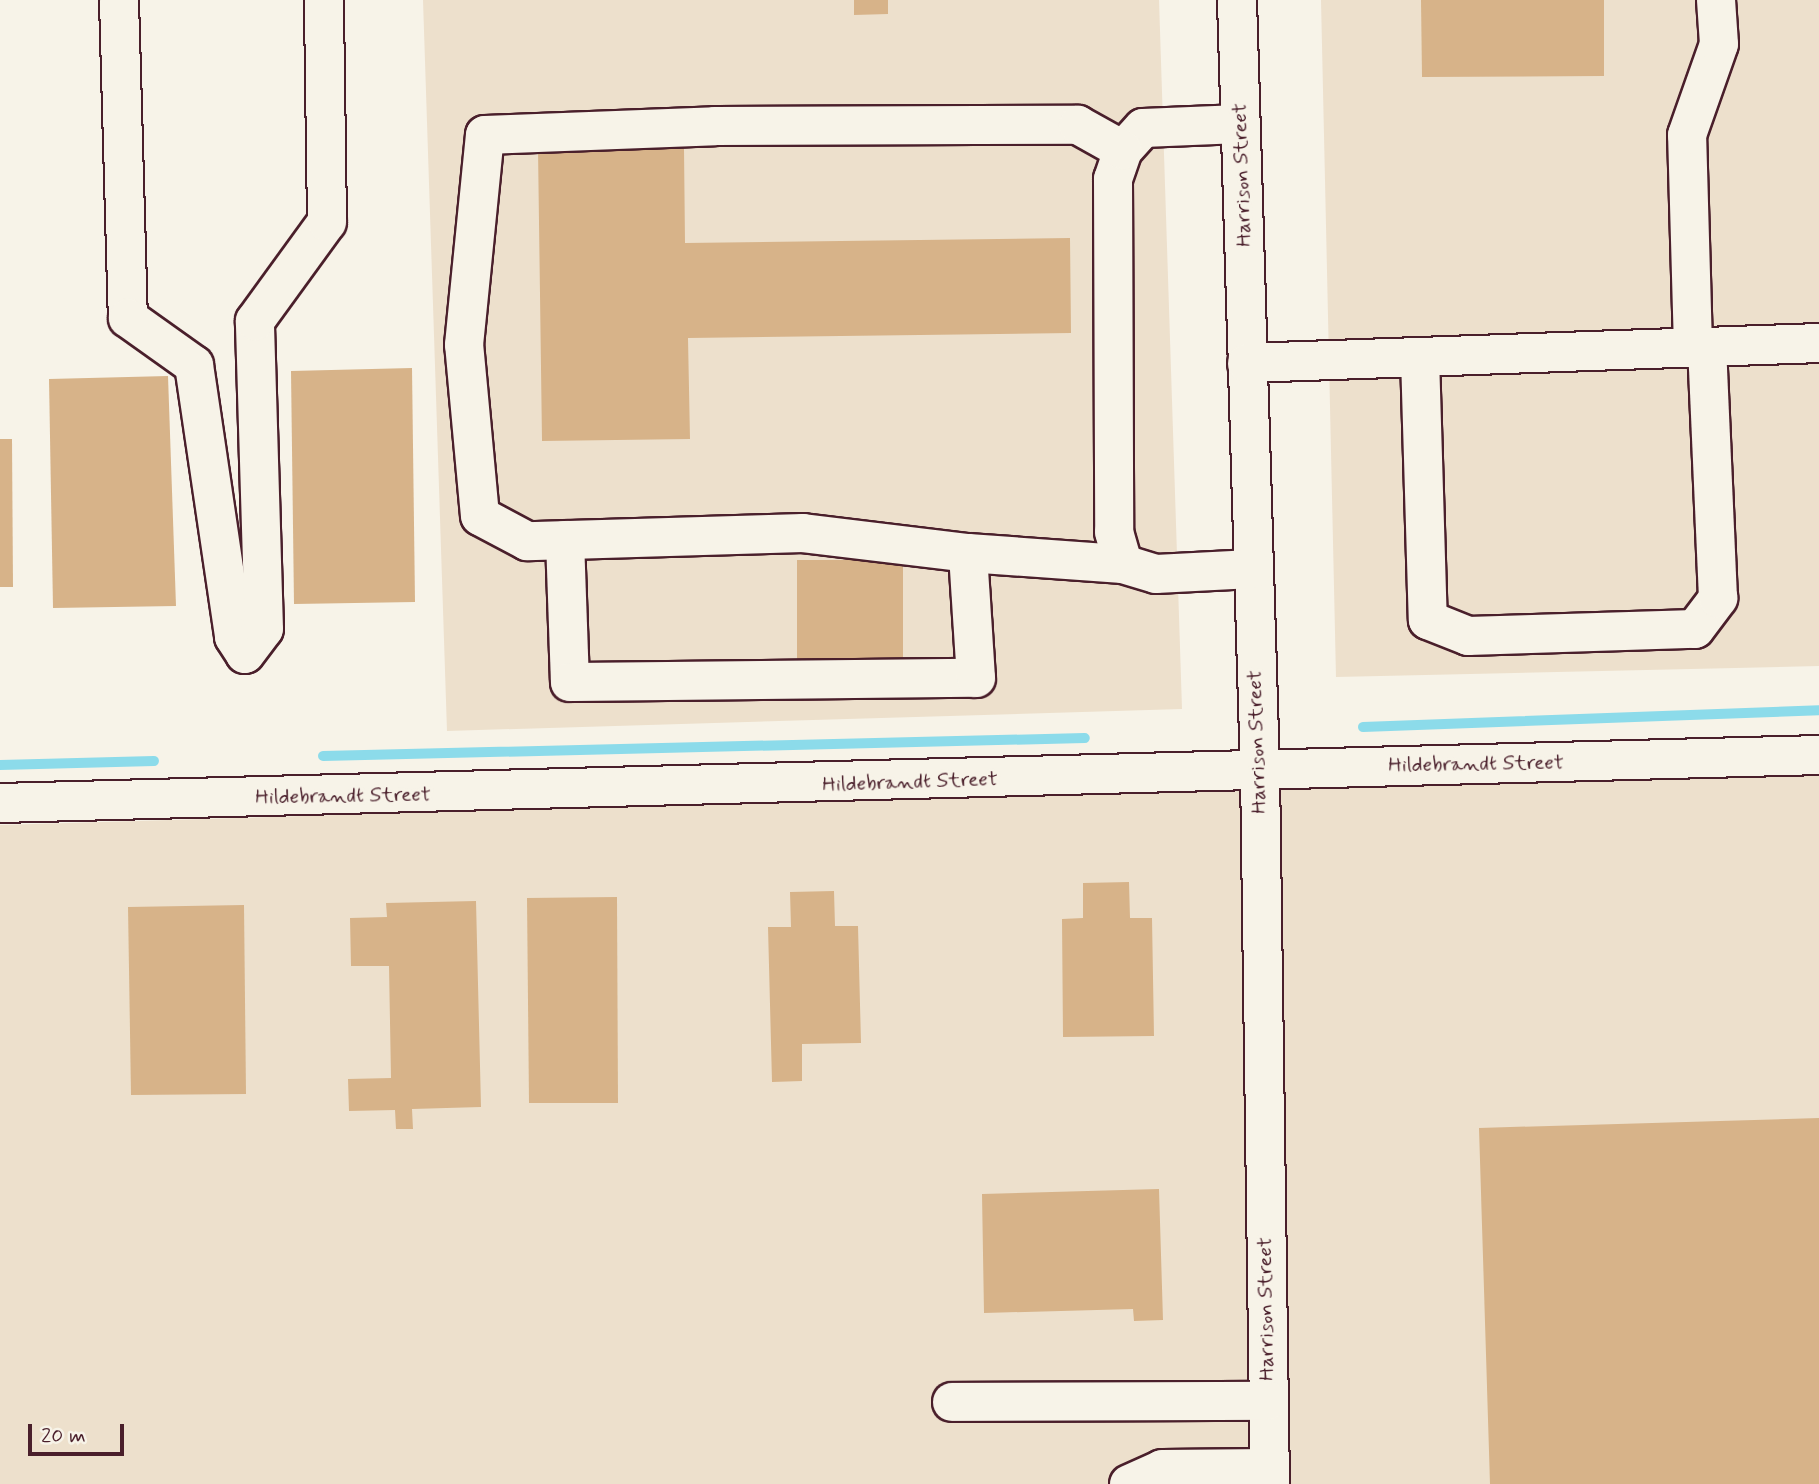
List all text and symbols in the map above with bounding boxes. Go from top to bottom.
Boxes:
street label: Harrison Street [1227,103,1257,247]
street label: Harrison Street [1242,670,1272,814]
street label: Hildebrandt Street [1388,750,1564,778]
street label: Hildebrandt Street [822,766,998,798]
street label: Hildebrandt Street [255,782,431,810]
street label: Harrison Street [1252,1237,1280,1381]
scale bar [32,1410,128,1454]
text: 20 m [41,1422,86,1450]

